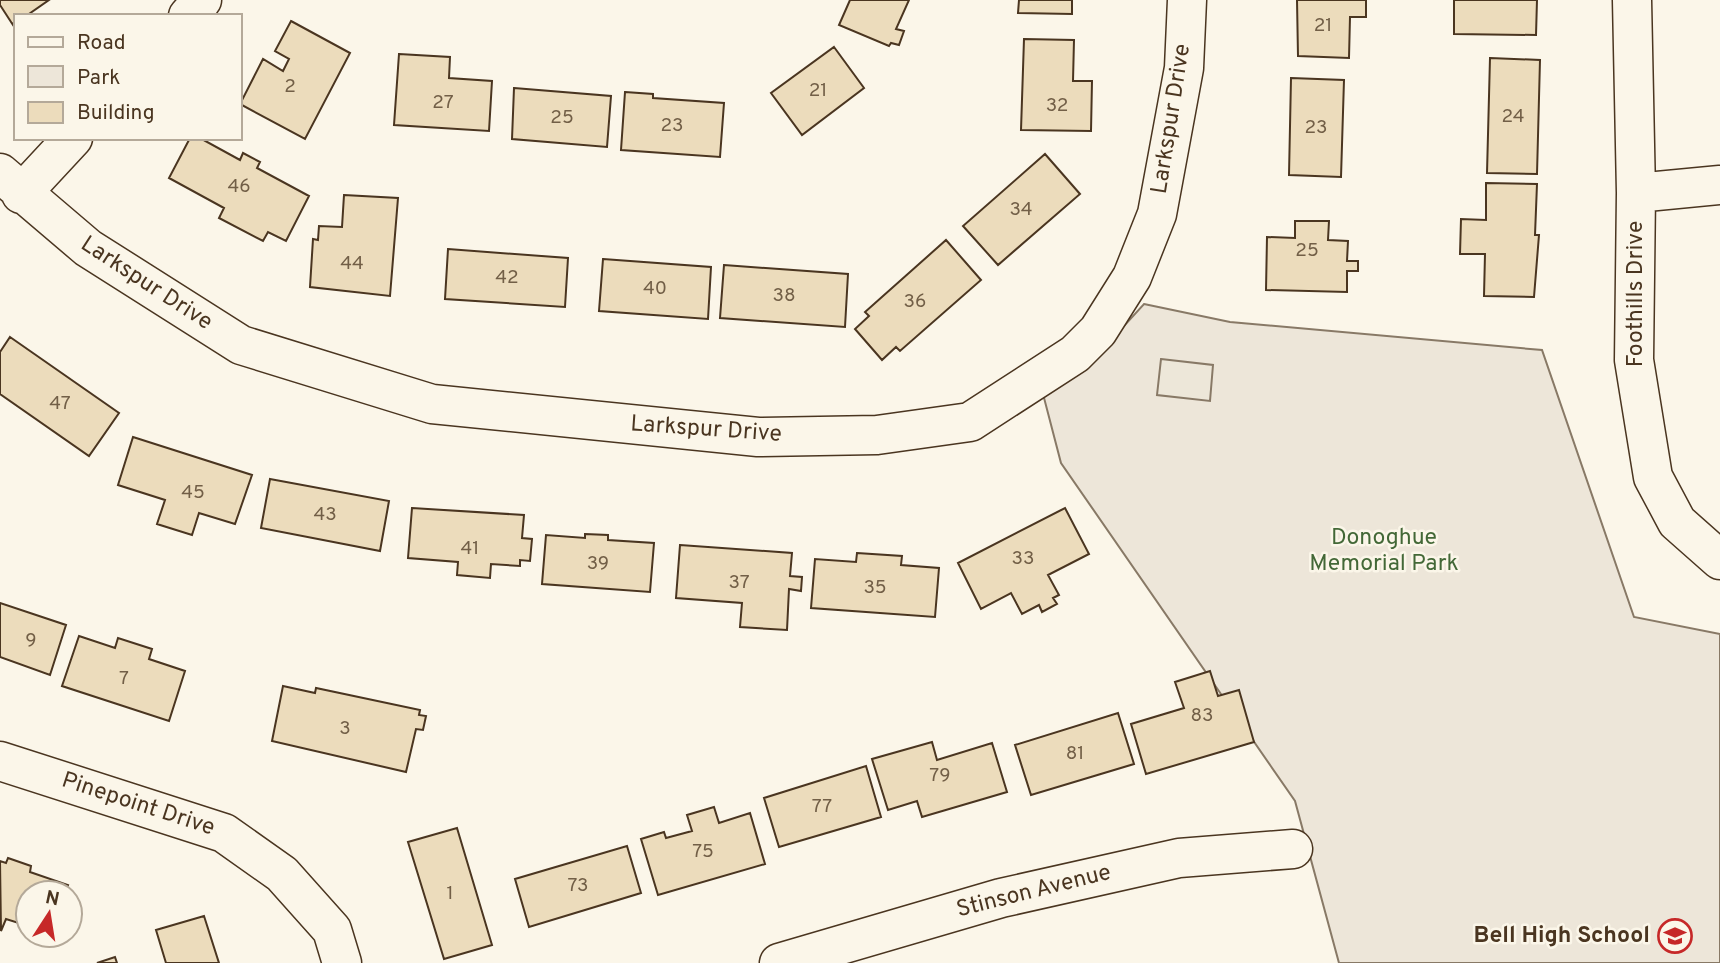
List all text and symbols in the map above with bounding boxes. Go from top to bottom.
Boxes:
legend [14,14,242,140]
house number: 21 [1314,14,1332,38]
text: Road [77,30,126,57]
street label: Larkspur Drive [1146,42,1198,196]
text: Park [77,65,120,92]
house number: 2 [284,75,296,99]
house number: 21 [809,79,827,103]
house number: 27 [432,91,454,115]
house number: 32 [1046,94,1068,118]
text: Building [77,100,155,127]
house number: 24 [1501,105,1525,129]
house number: 25 [550,106,574,130]
house number: 23 [660,114,684,138]
house number: 23 [1304,116,1328,140]
house number: 46 [227,175,251,199]
house number: 34 [1009,198,1033,222]
street label: Foothills Drive [1622,221,1651,367]
street label: Larkspur Drive [75,231,217,337]
house number: 25 [1295,239,1319,263]
house number: 44 [340,252,364,276]
house number: 42 [495,266,519,290]
house number: 40 [643,277,667,301]
house number: 38 [772,284,796,308]
house number: 36 [904,290,926,314]
house number: 47 [49,392,71,416]
street label: Larkspur Drive [629,410,783,450]
house number: 45 [181,481,205,505]
house number: 43 [313,503,337,527]
park label: Donoghue Memorial Park [1309,524,1459,579]
house number: 41 [461,537,479,561]
house number: 33 [1012,547,1034,571]
house number: 39 [587,552,609,576]
house number: 37 [728,571,750,595]
house number: 35 [863,576,887,600]
house number: 9 [25,629,37,653]
house number: 7 [119,667,129,691]
house number: 83 [1190,704,1214,728]
house number: 3 [339,717,351,741]
house number: 81 [1066,742,1084,766]
house number: 79 [929,764,951,788]
street label: Pinepoint Drive [58,767,218,843]
house number: 77 [812,795,832,819]
house number: 75 [692,840,714,864]
street label: Stinson Avenue [954,859,1114,925]
house number: 73 [567,874,589,898]
north arrow [14,879,84,949]
house number: 1 [446,882,454,906]
text: N [43,886,61,912]
school or university icon: Bell High School [1656,917,1694,955]
place label: Bell High School [1474,922,1650,951]

